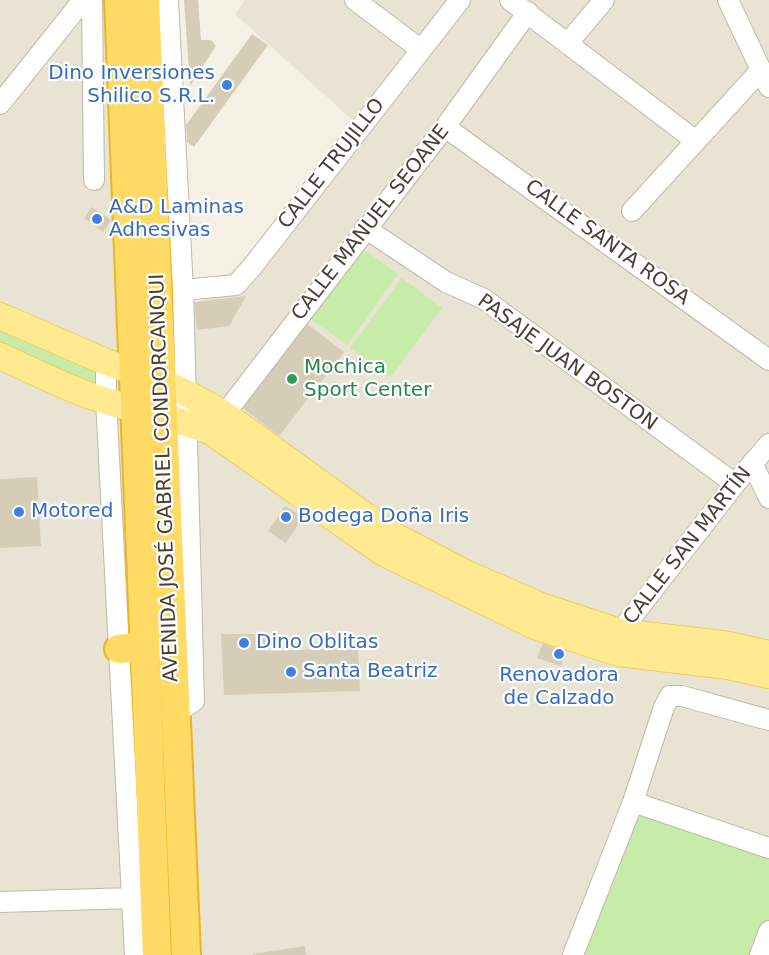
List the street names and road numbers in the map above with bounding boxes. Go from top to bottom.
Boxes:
street label: CALLE TRUJILLO [274,94,390,234]
street label: CALLE MANUEL SEOANE [287,120,455,326]
street label: CALLE SANTA ROSA [520,175,694,311]
street label: AVENIDA JOSÉ GABRIEL CONDORCANQUI [146,273,184,683]
street label: PASAJE JUAN BOSTON [472,290,662,436]
street label: CALLE SAN MARTÍN [619,462,757,630]

